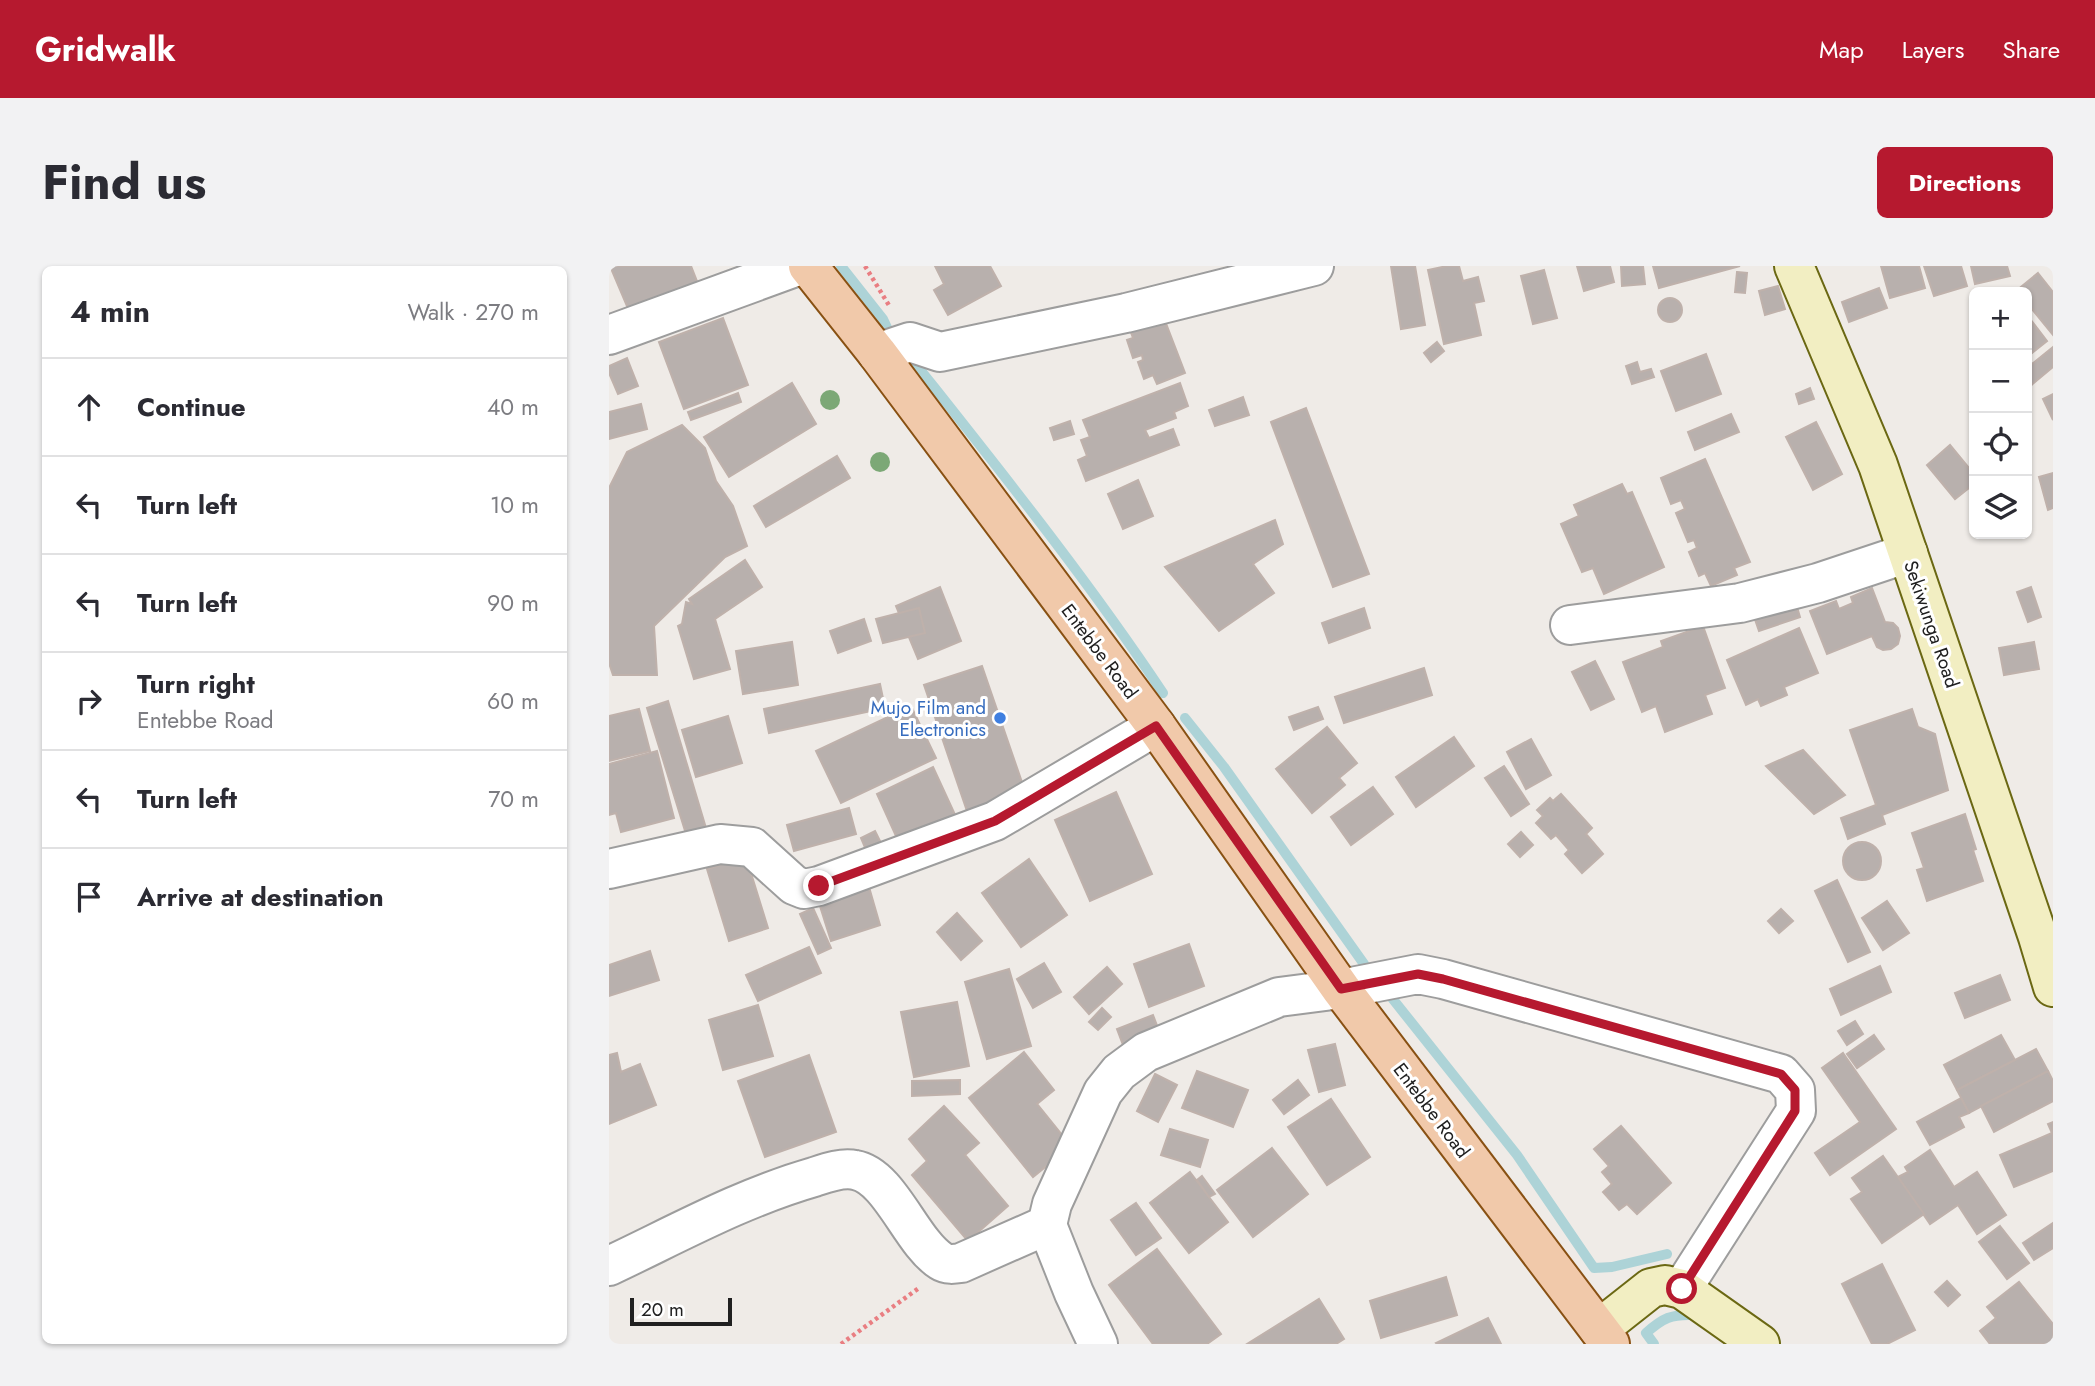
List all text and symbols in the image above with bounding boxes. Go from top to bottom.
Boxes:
text: Gridwalk [35,26,176,73]
text: Map [1819,32,1864,67]
text: Layers [1902,32,1964,67]
text: Share [2002,32,2060,67]
text: Find us [42,147,206,217]
button: Directions [1877,147,2053,218]
map controls [1969,287,2032,539]
button: + [1969,287,2032,350]
text: 4 min [70,290,150,333]
text: Walk · 270 m [408,295,539,329]
button: − [1969,350,2032,413]
icon: ahead [70,388,108,426]
text: Continue [137,388,246,426]
text: 40 m [487,390,539,424]
button: locate [1969,413,2032,476]
button: layers [1969,476,2032,539]
icon: left [70,486,108,524]
text: Turn left [137,486,237,524]
text: 10 m [490,488,539,522]
street label: Sekiwunga Road [1897,557,1966,691]
icon: left [70,584,108,622]
text: Turn left [137,584,237,622]
text: 90 m [487,586,539,620]
street label: Entebbe Road [1055,598,1144,705]
text: Turn right [137,665,255,703]
icon: right [70,682,108,720]
text: 60 m [487,684,539,718]
place label: Mujo Film and Electronics [871,694,986,743]
text: Entebbe Road [137,703,274,737]
marker: Mujo Film and Electronics [992,710,1008,726]
icon: left [70,780,108,818]
text: Turn left [137,780,237,818]
text: 70 m [488,782,539,816]
route end [803,870,834,901]
icon: arrive [70,878,108,916]
text: Arrive at destination [137,878,384,916]
street label: Entebbe Road [1387,1057,1476,1164]
route start [1666,1273,1697,1304]
scale bar [630,1295,731,1327]
text: 20 m [641,1296,684,1323]

